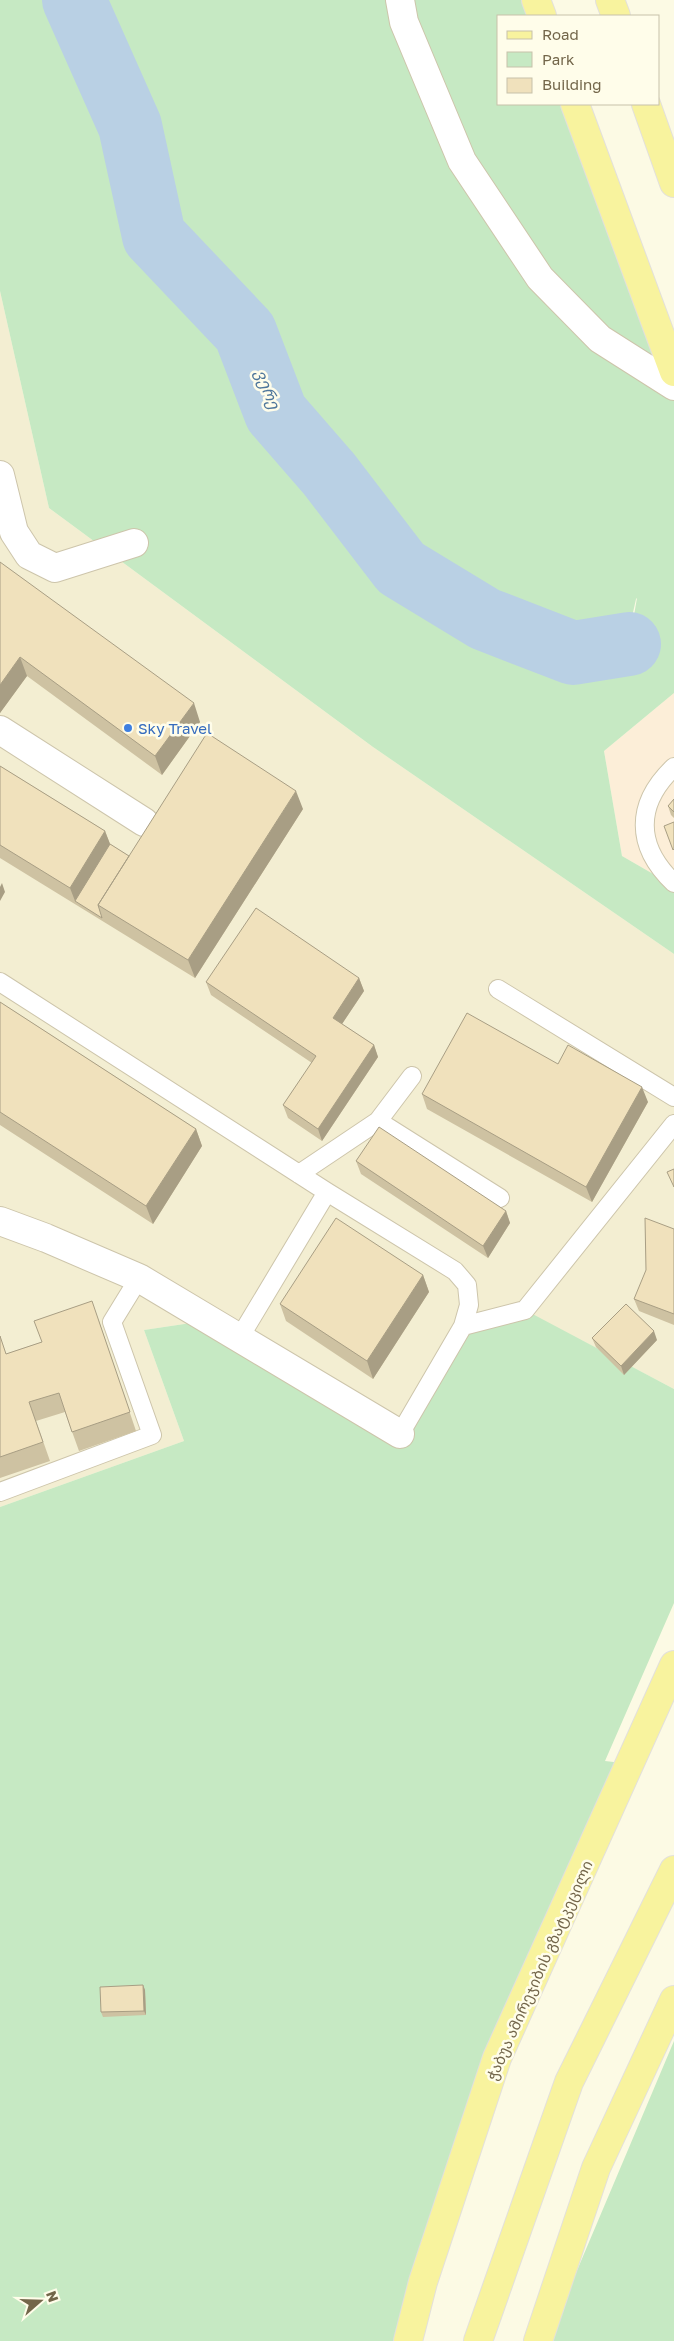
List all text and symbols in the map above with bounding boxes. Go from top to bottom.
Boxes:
legend [497,15,659,105]
text: Road [542,25,579,43]
text: Park [542,50,575,68]
text: Building [542,75,602,93]
water label: ვერე [251,366,285,412]
place label: Sky Travel [138,719,212,737]
marker: Sky Travel [122,722,134,734]
street label: ჭაბუა ამირეჯიბის გზატკეცილი [482,1857,597,2083]
north arrow [15,2276,65,2326]
text: N [43,2288,62,2304]

